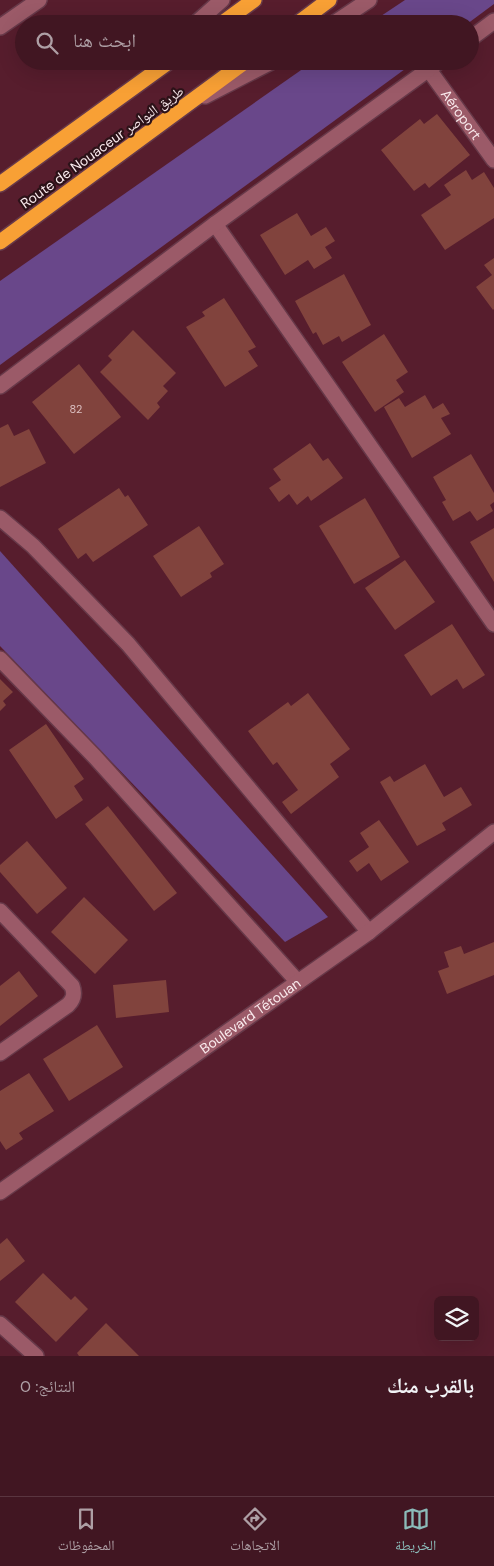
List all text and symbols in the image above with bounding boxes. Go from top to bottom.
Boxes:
search box [15,15,479,70]
text: ابحث هنا [73,28,136,53]
icon: search [33,29,61,57]
street label: Route de Nouaceur طريق النواصر [17,82,188,213]
street label: Aéroport [437,86,485,143]
house number: 82 [70,402,82,416]
street label: Boulevard Tétouan [196,974,304,1057]
map controls [434,1296,479,1341]
button: layers [434,1296,479,1341]
text: بالقرب منك [387,1372,474,1400]
text: النتائج: 0 [20,1376,75,1397]
tab: المحفوظات [58,1505,115,1559]
tab: الاتجاهات [230,1505,280,1559]
tab: الخريطة [395,1505,436,1559]

